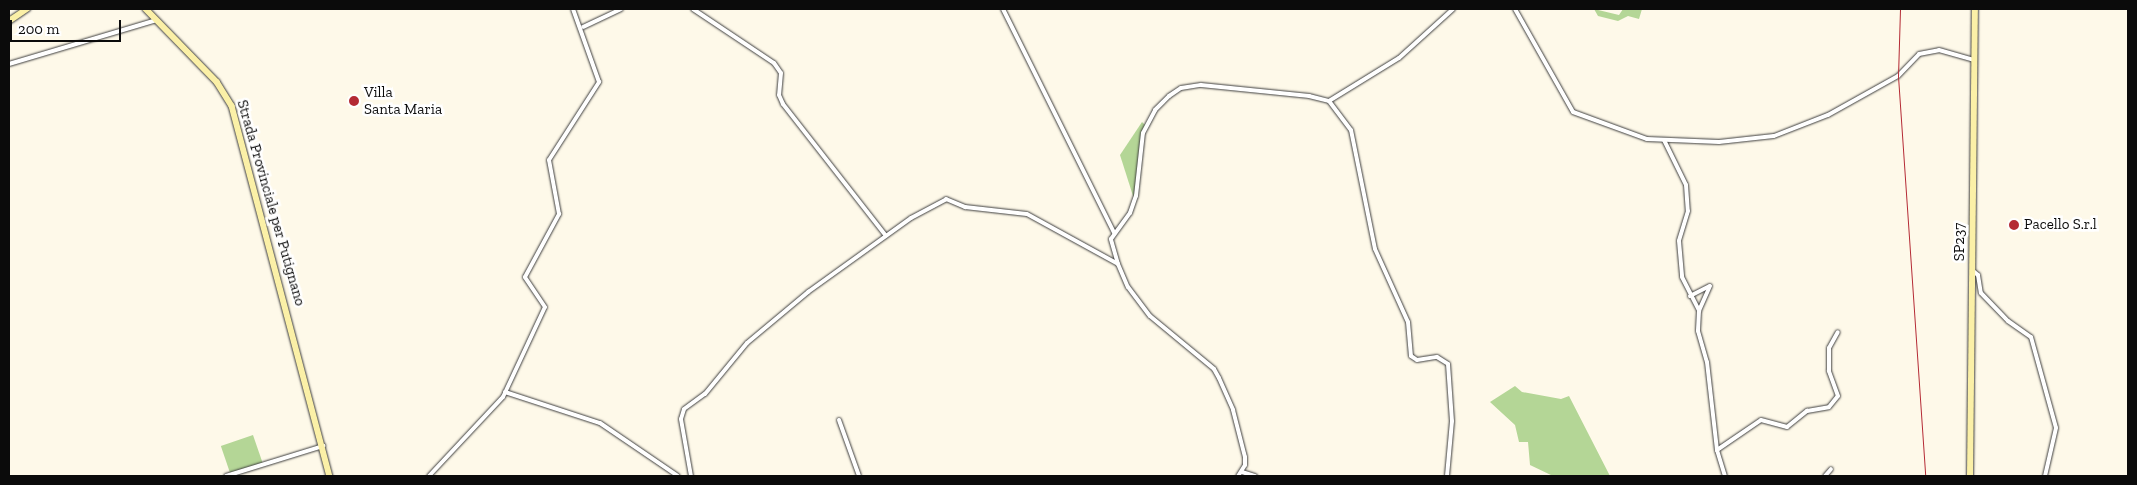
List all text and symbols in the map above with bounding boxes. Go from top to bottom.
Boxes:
scale bar [12,10,124,42]
text: 200 m [18,20,59,38]
place label: Villa Santa Maria [364,83,442,118]
marker: Villa Santa Maria [348,95,360,107]
street label: Strada Provinciale per Putignano [233,98,309,308]
place label: Pacello S.r.l [2024,216,2097,234]
marker: Pacello S.r.l [2008,219,2020,231]
street label: SP237 [1951,223,1969,261]

